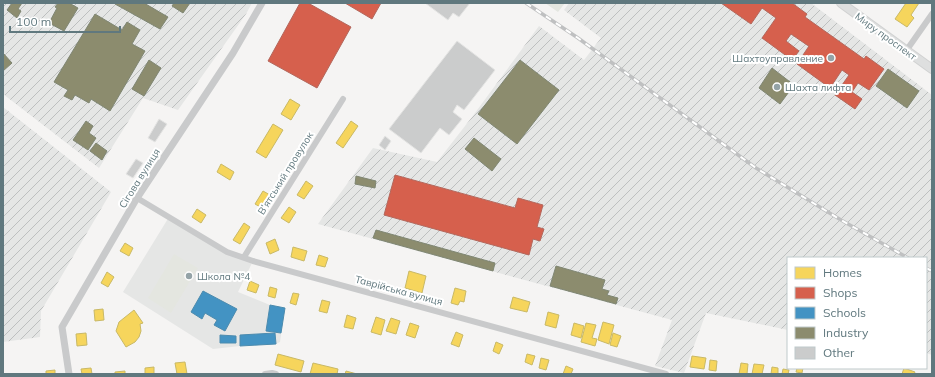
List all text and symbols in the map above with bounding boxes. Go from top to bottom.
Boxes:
scale bar [10,8,120,34]
street label: Миру проспект [852,10,919,63]
text: 100 m [16,14,51,29]
place label: Шахтоуправление [732,52,823,65]
marker: Шахтоуправление [826,53,836,63]
place label: Шахта лифта [785,81,851,94]
marker: Шахта лифта [772,82,782,92]
street label: В’ятський провулок [255,129,316,217]
street label: Сігова вулиця [116,146,163,211]
legend [787,257,927,369]
text: Homes [823,265,862,280]
place label: Школа №4 [197,270,250,283]
marker: Школа №4 [184,271,194,281]
street label: Таврійська вулиця [354,273,444,308]
text: Shops [823,285,858,300]
text: Schools [823,305,866,320]
text: Industry [823,325,869,340]
text: Other [823,345,855,360]

